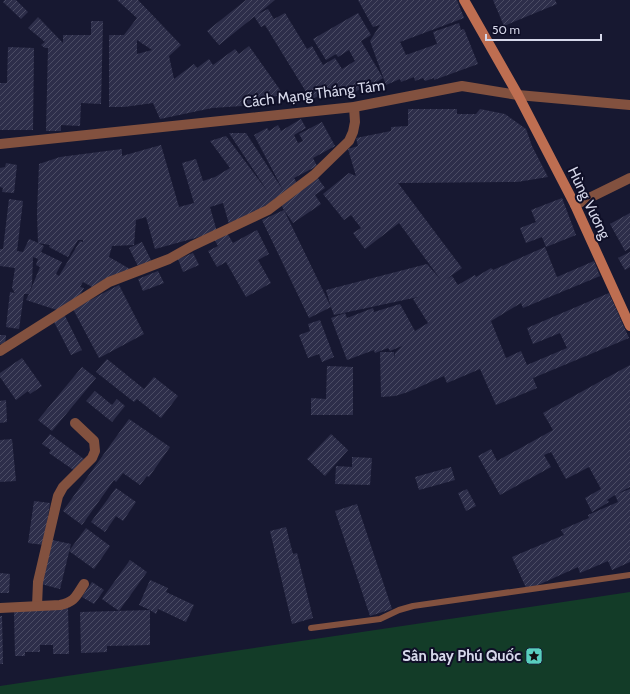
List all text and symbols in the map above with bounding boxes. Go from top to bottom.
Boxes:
scale bar [486,16,601,42]
text: 50 m [492,22,520,37]
street label: Cách Mạng Tháng Tám [242,76,386,112]
street label: Hùng Vương [564,164,614,243]
place icon: Sân bay Phú Quốc [524,646,544,666]
place label: Sân bay Phú Quốc [402,647,521,665]

